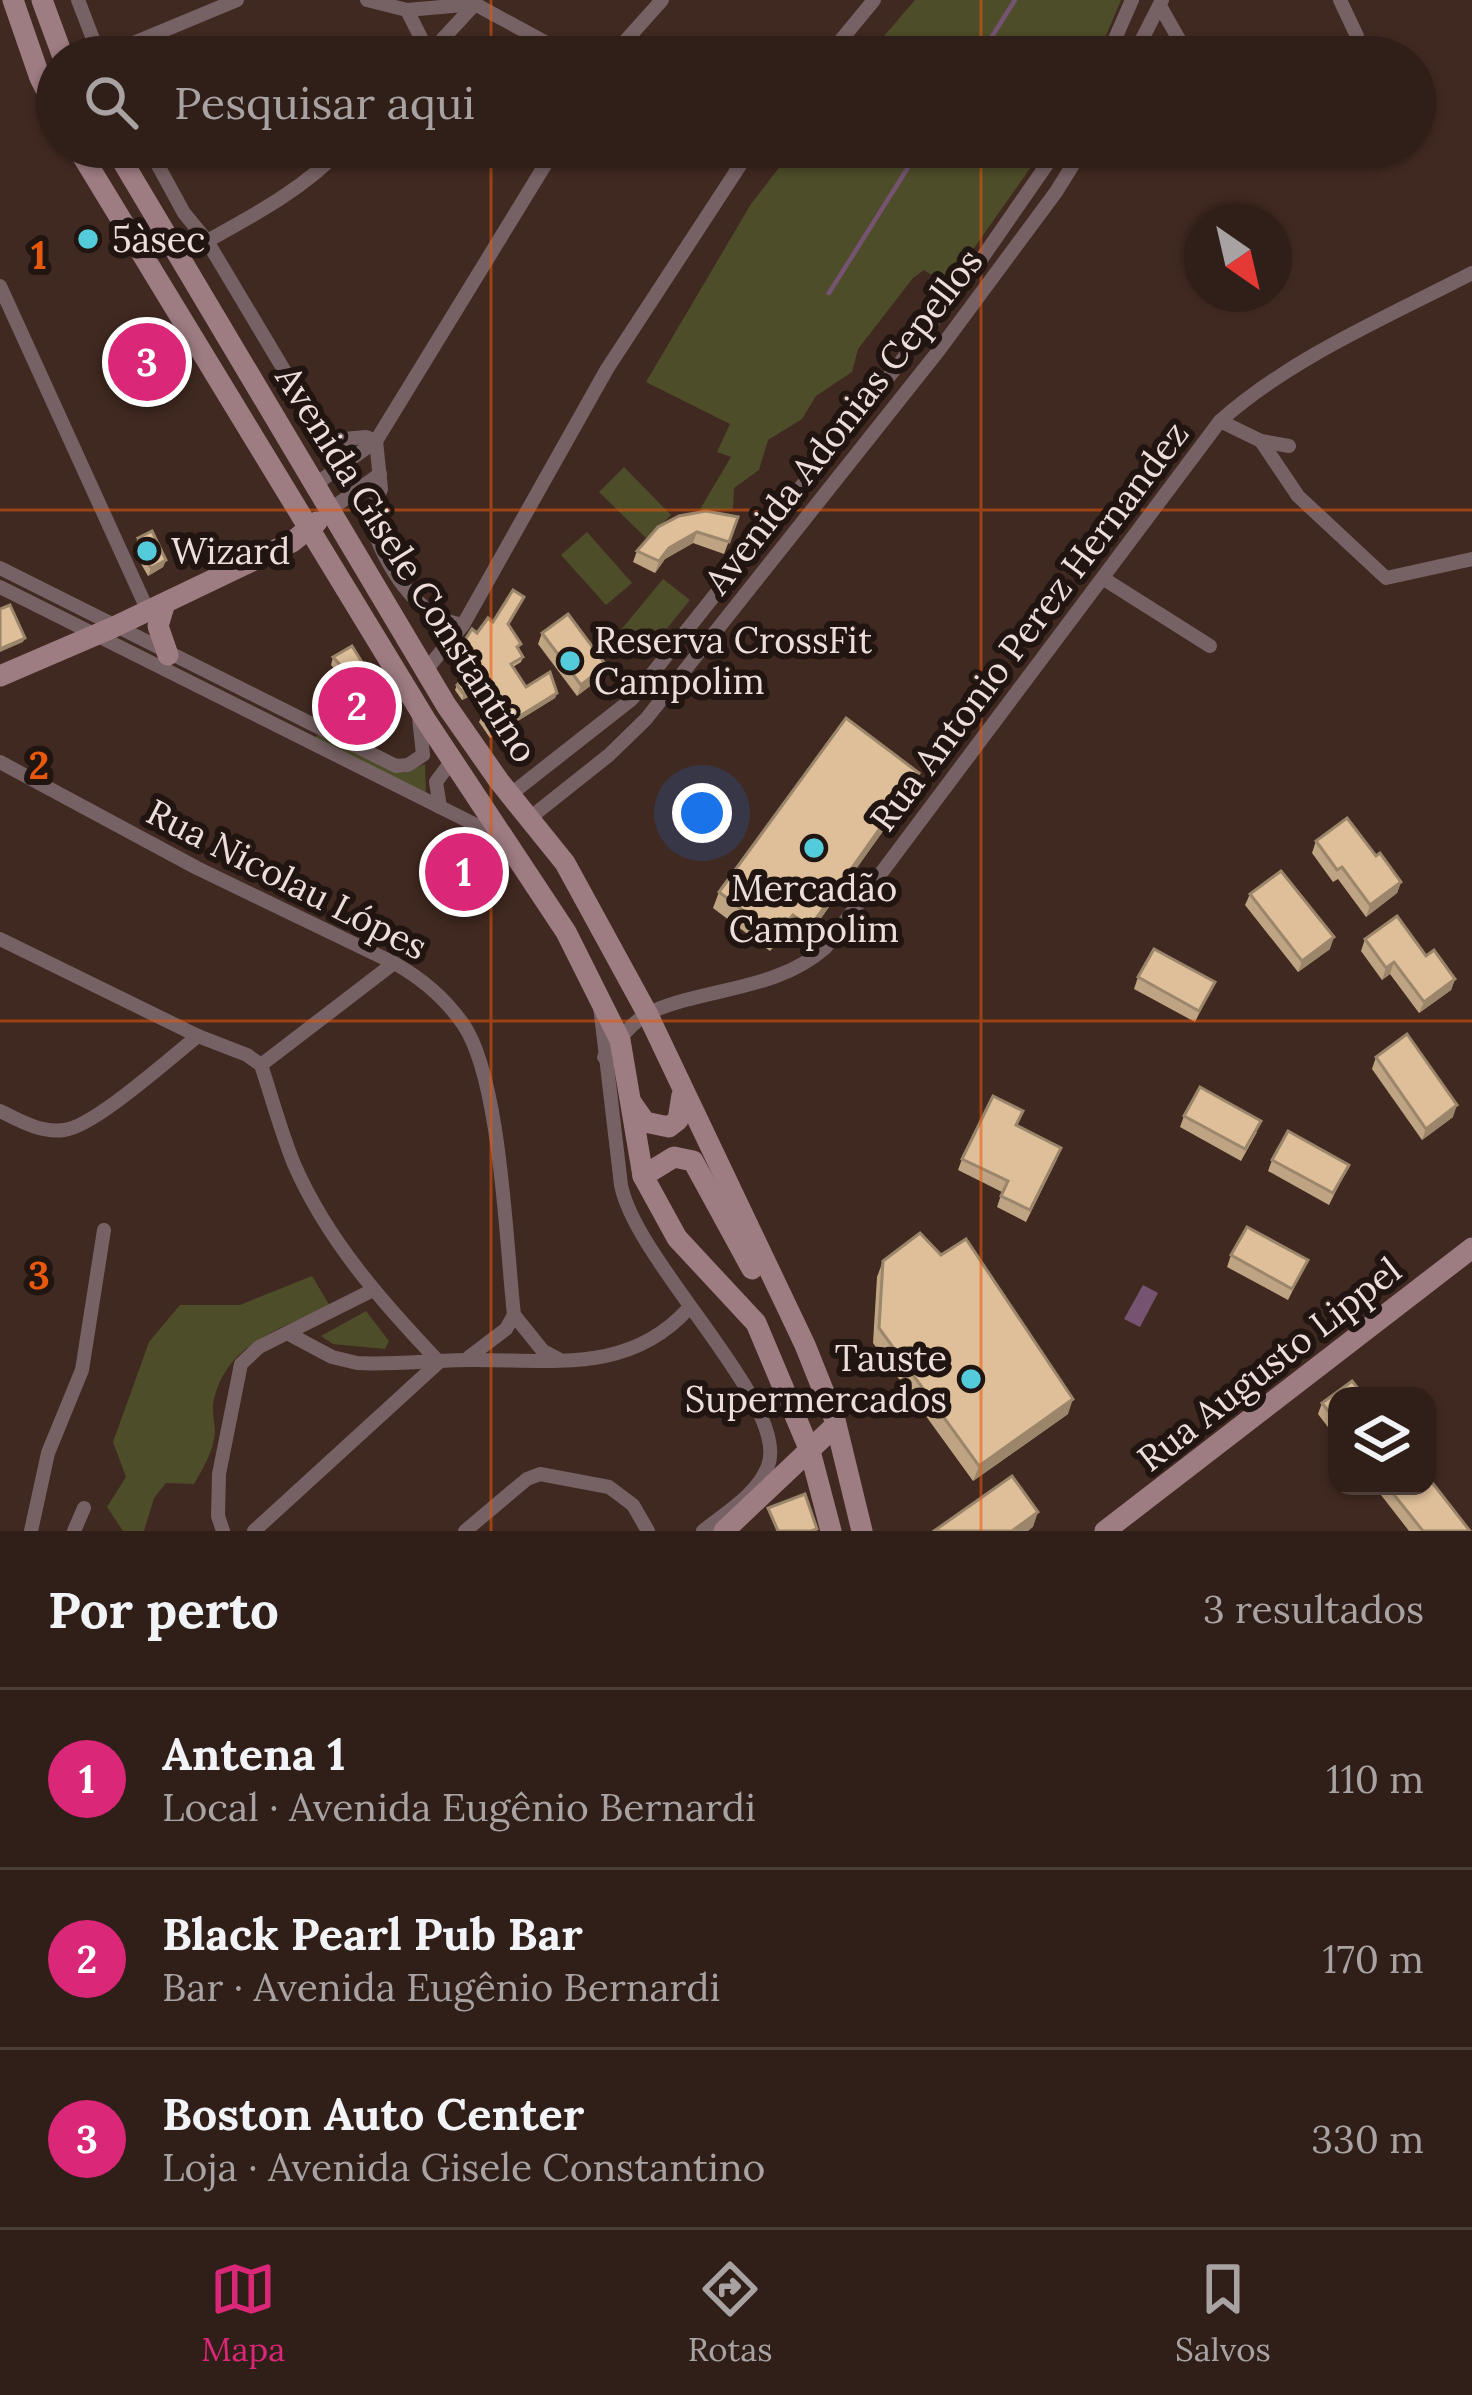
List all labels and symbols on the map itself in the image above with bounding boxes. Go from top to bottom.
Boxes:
north arrow [1184,204,1292,312]
place label: 5àsec [112,216,205,262]
marker: 5àsec [75,226,101,252]
text: 1 [31,230,47,280]
street label: Avenida Adonias Cepellos [693,239,992,604]
pin: 3 [108,317,186,407]
street label: Avenida Gisele Constantino [265,356,548,771]
street label: Rua Antonio Perez Hernandez [860,412,1198,840]
place label: Wizard [171,528,290,574]
marker: Wizard [134,538,160,564]
place label: Reserva CrossFit Campolim [594,617,872,704]
marker: Reserva CrossFit Campolim [557,648,583,674]
pin: 2 [318,661,396,751]
text: 2 [29,740,49,790]
your location [672,783,732,843]
street label: Rua Nicolau Lópes [139,789,435,969]
pin: 1 [425,827,503,917]
marker: Mercadão Campolim [801,835,827,861]
place label: Mercadão Campolim [729,865,899,952]
street label: Rua Augusto Lippel [1128,1247,1410,1481]
text: 3 [28,1250,50,1300]
place label: Tauste Supermercados [685,1335,947,1422]
marker: Tauste Supermercados [958,1366,984,1392]

